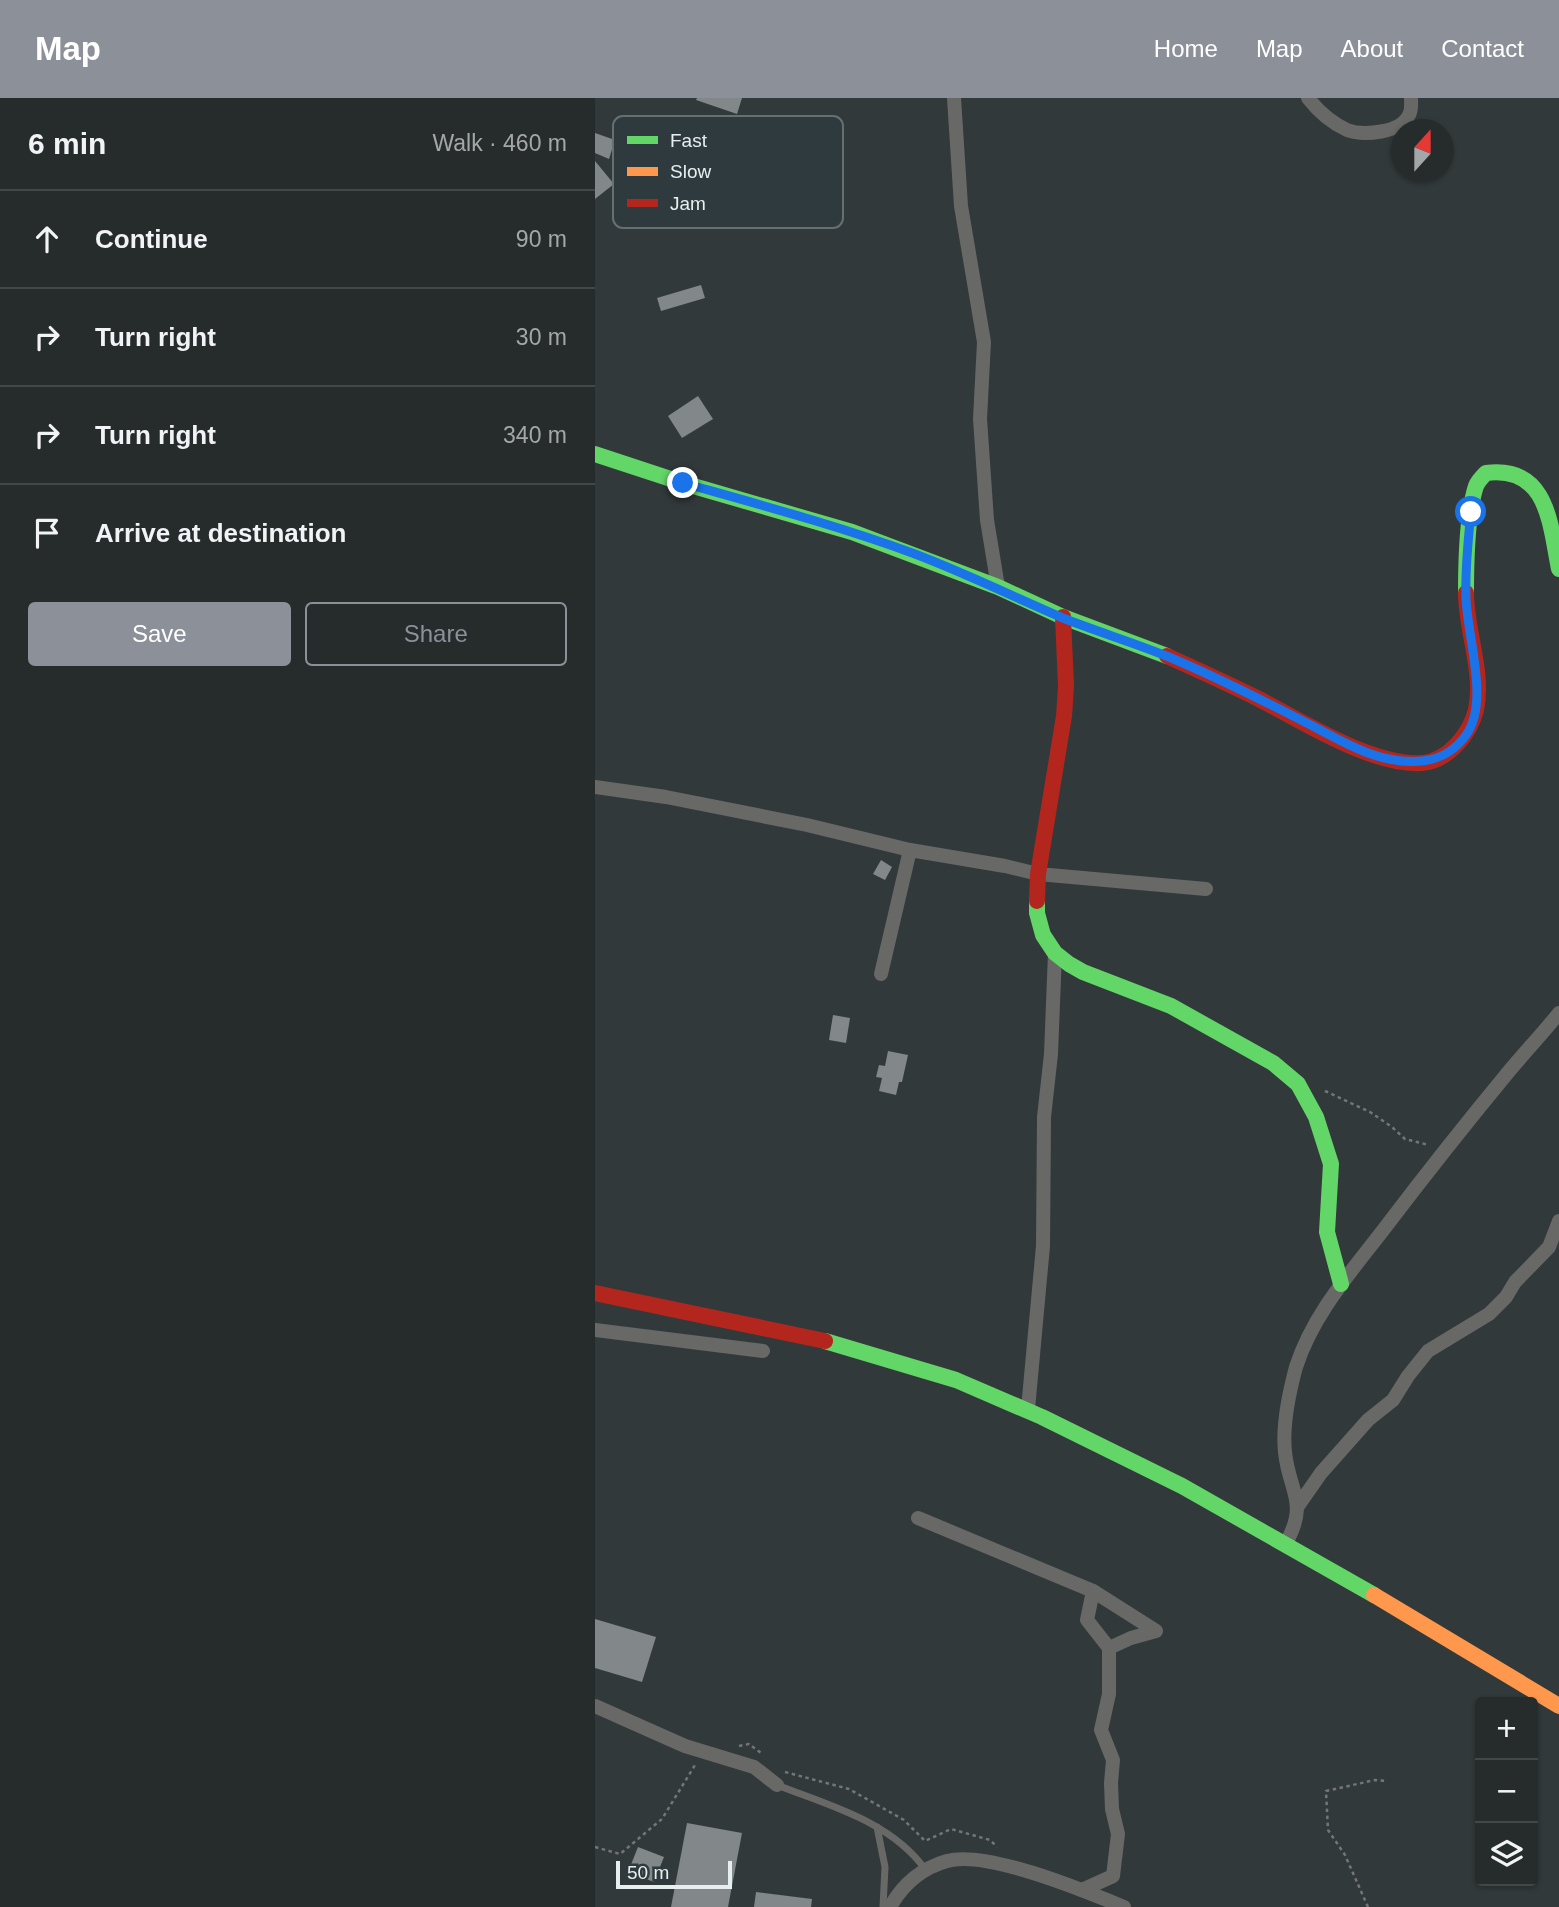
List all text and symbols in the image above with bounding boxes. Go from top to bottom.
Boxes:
text: Map [35,30,101,67]
text: Home [1154,35,1218,62]
text: Map [1256,35,1303,62]
text: About [1341,35,1403,62]
text: Contact [1441,35,1524,62]
legend [613,116,843,228]
north arrow [1391,119,1454,182]
text: 6 min [28,127,106,160]
text: Walk · 460 m [432,130,567,156]
text: Fast [670,130,708,151]
text: Slow [670,161,711,182]
text: Jam [670,193,706,214]
icon: ahead [28,220,66,258]
text: Continue [95,224,208,254]
text: 90 m [516,226,567,252]
icon: right [28,318,66,356]
text: Turn right [95,322,216,352]
text: 30 m [516,324,567,350]
icon: right [28,416,66,454]
text: Turn right [95,420,216,450]
text: 340 m [503,422,567,448]
route end [667,467,698,498]
route start [1455,496,1486,527]
icon: arrive [28,514,66,552]
text: Arrive at destination [95,518,346,548]
button: Save [28,602,291,666]
button: Share [305,602,567,666]
map controls [1475,1697,1538,1886]
button: + [1475,1697,1538,1760]
button: − [1475,1760,1538,1823]
button: layers [1475,1823,1538,1886]
scale bar [616,1858,731,1890]
text: 50 m [627,1862,669,1883]

